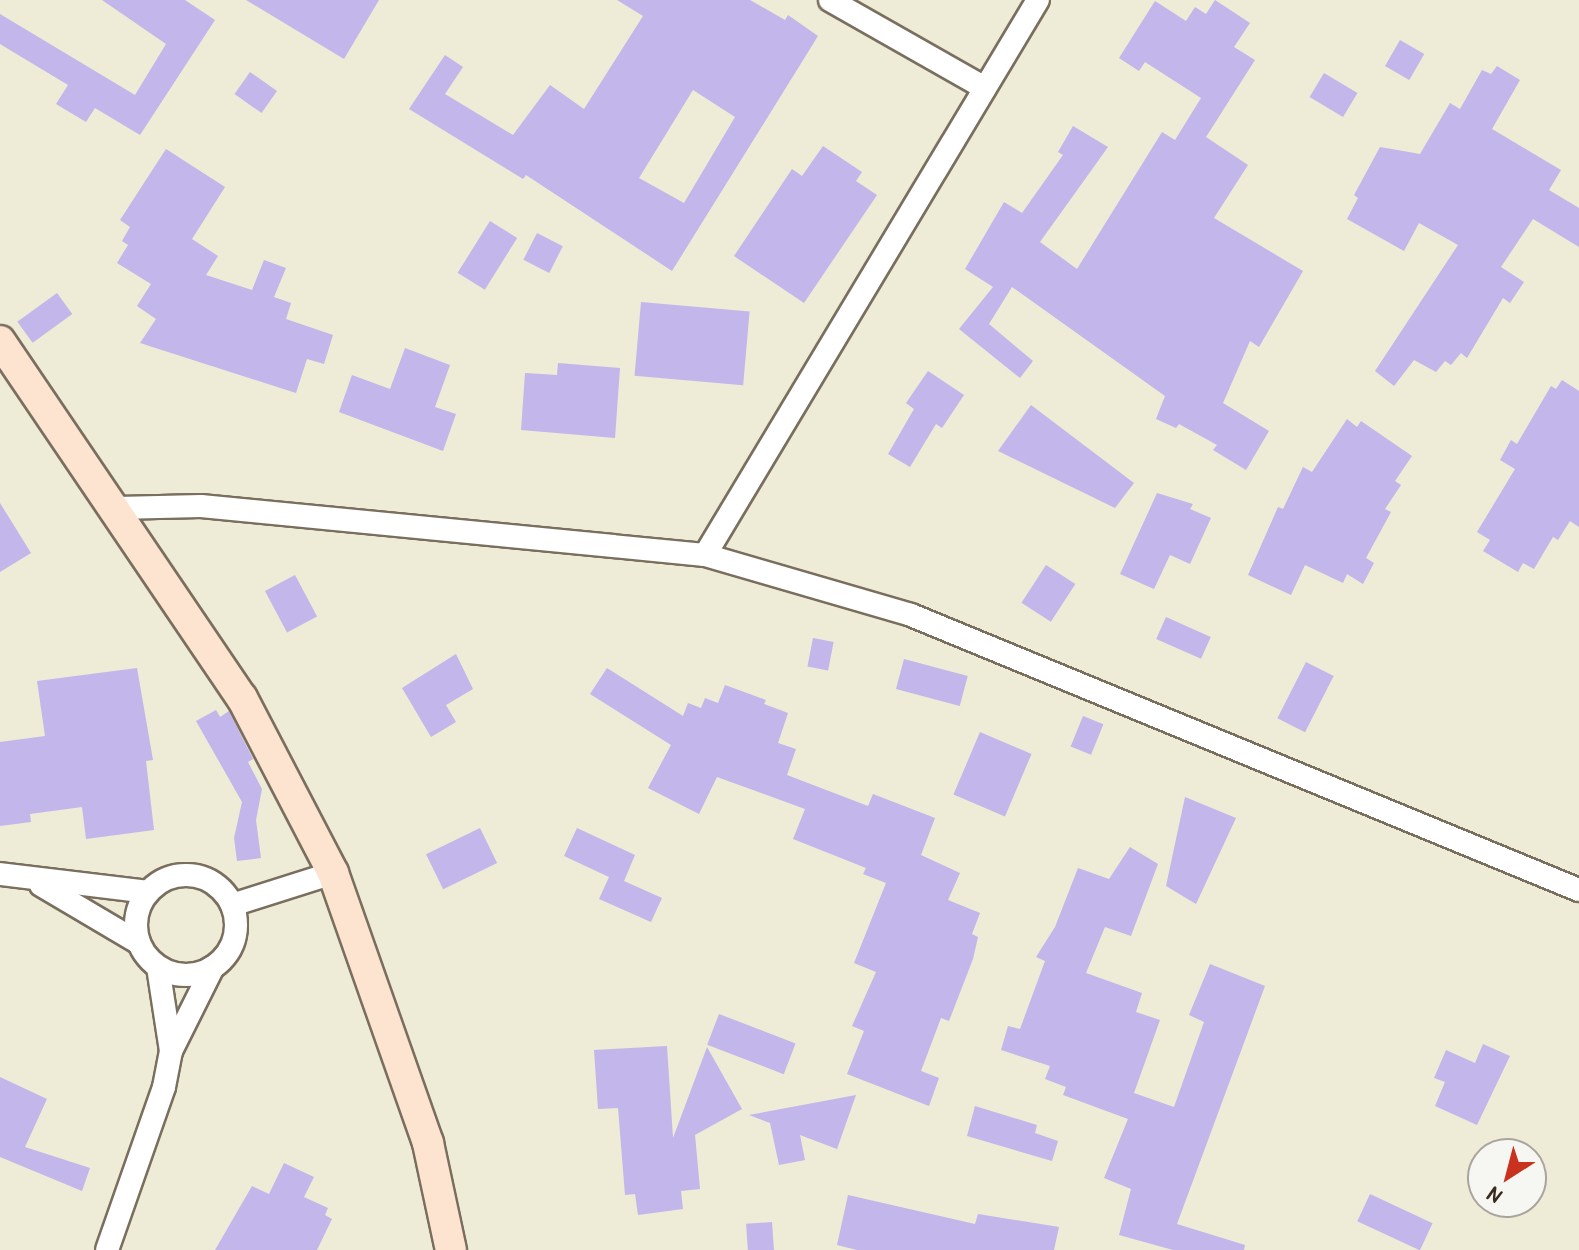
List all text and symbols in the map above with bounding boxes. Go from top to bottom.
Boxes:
north arrow [1467,1138,1547,1218]
text: N [1481,1180,1508,1211]

